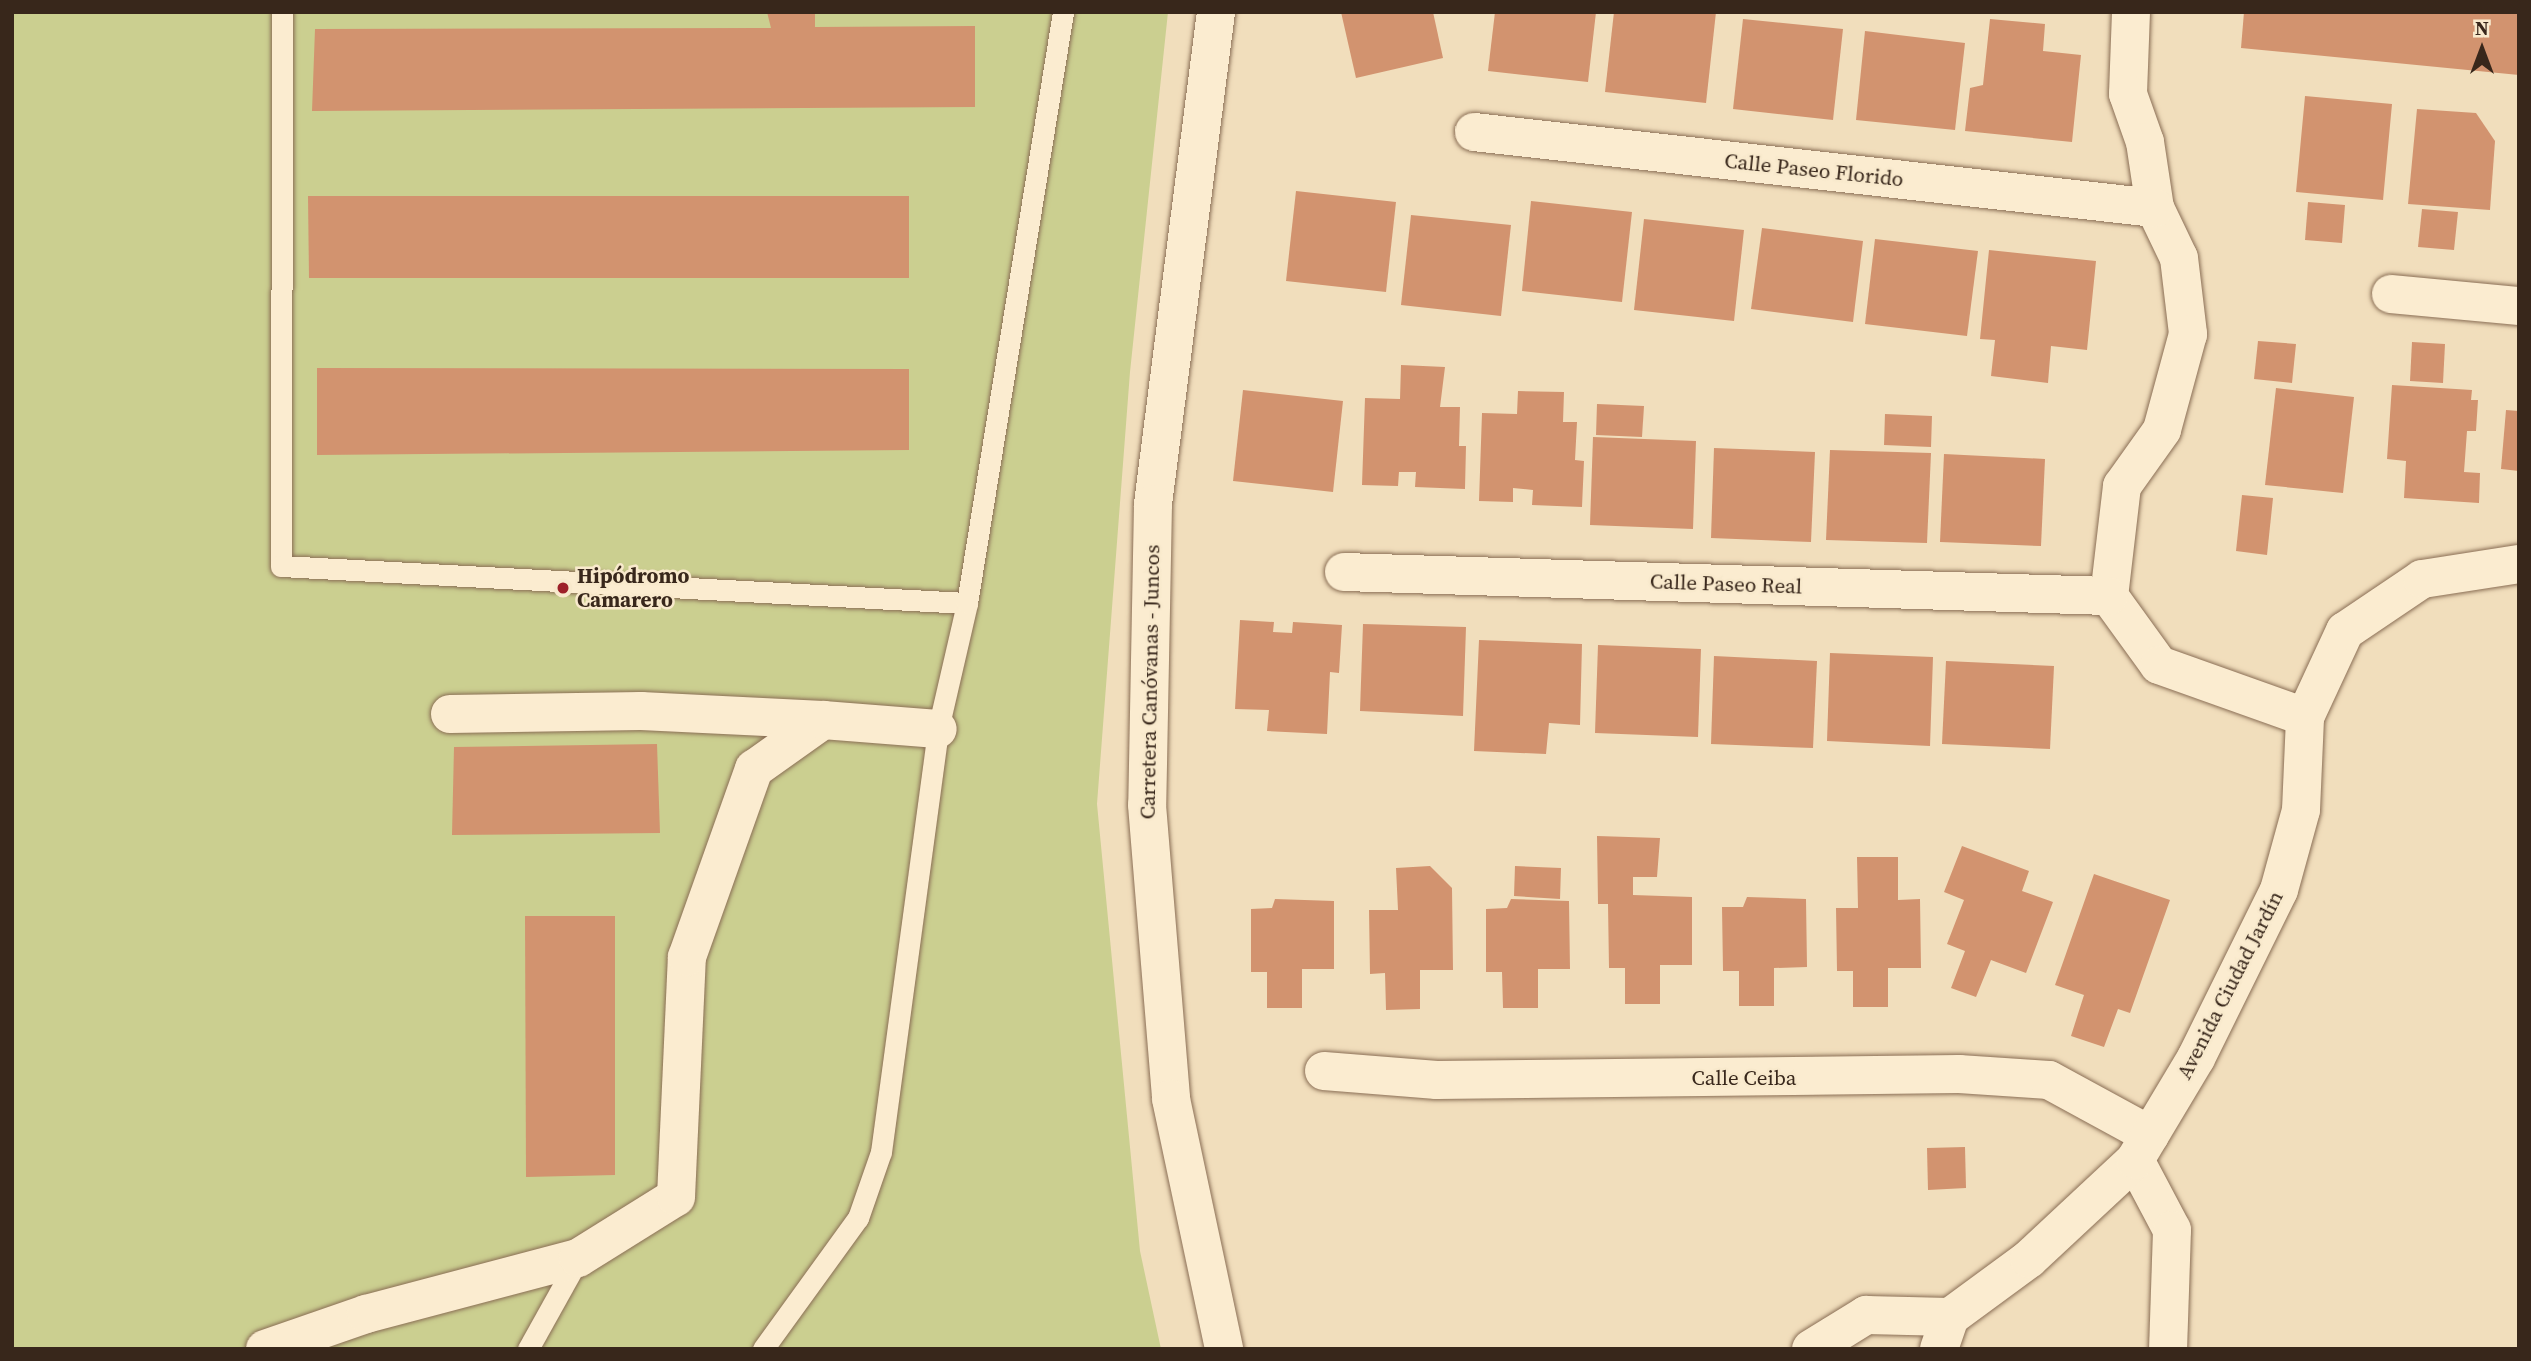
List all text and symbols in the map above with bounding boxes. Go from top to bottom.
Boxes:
north arrow [2447,14,2517,84]
text: N [2475,15,2489,41]
street label: Calle Paseo Florido [1723,148,1905,192]
street label: Carretera Canóvanas - Juncos [1135,544,1165,820]
place label: Hipódromo Camarero [577,563,689,613]
street label: Calle Paseo Real [1649,569,1803,599]
marker: Hipódromo Camarero [555,580,571,596]
street label: Avenida Ciudad Jardín [2172,887,2288,1083]
street label: Calle Ceiba [1691,1065,1797,1091]

